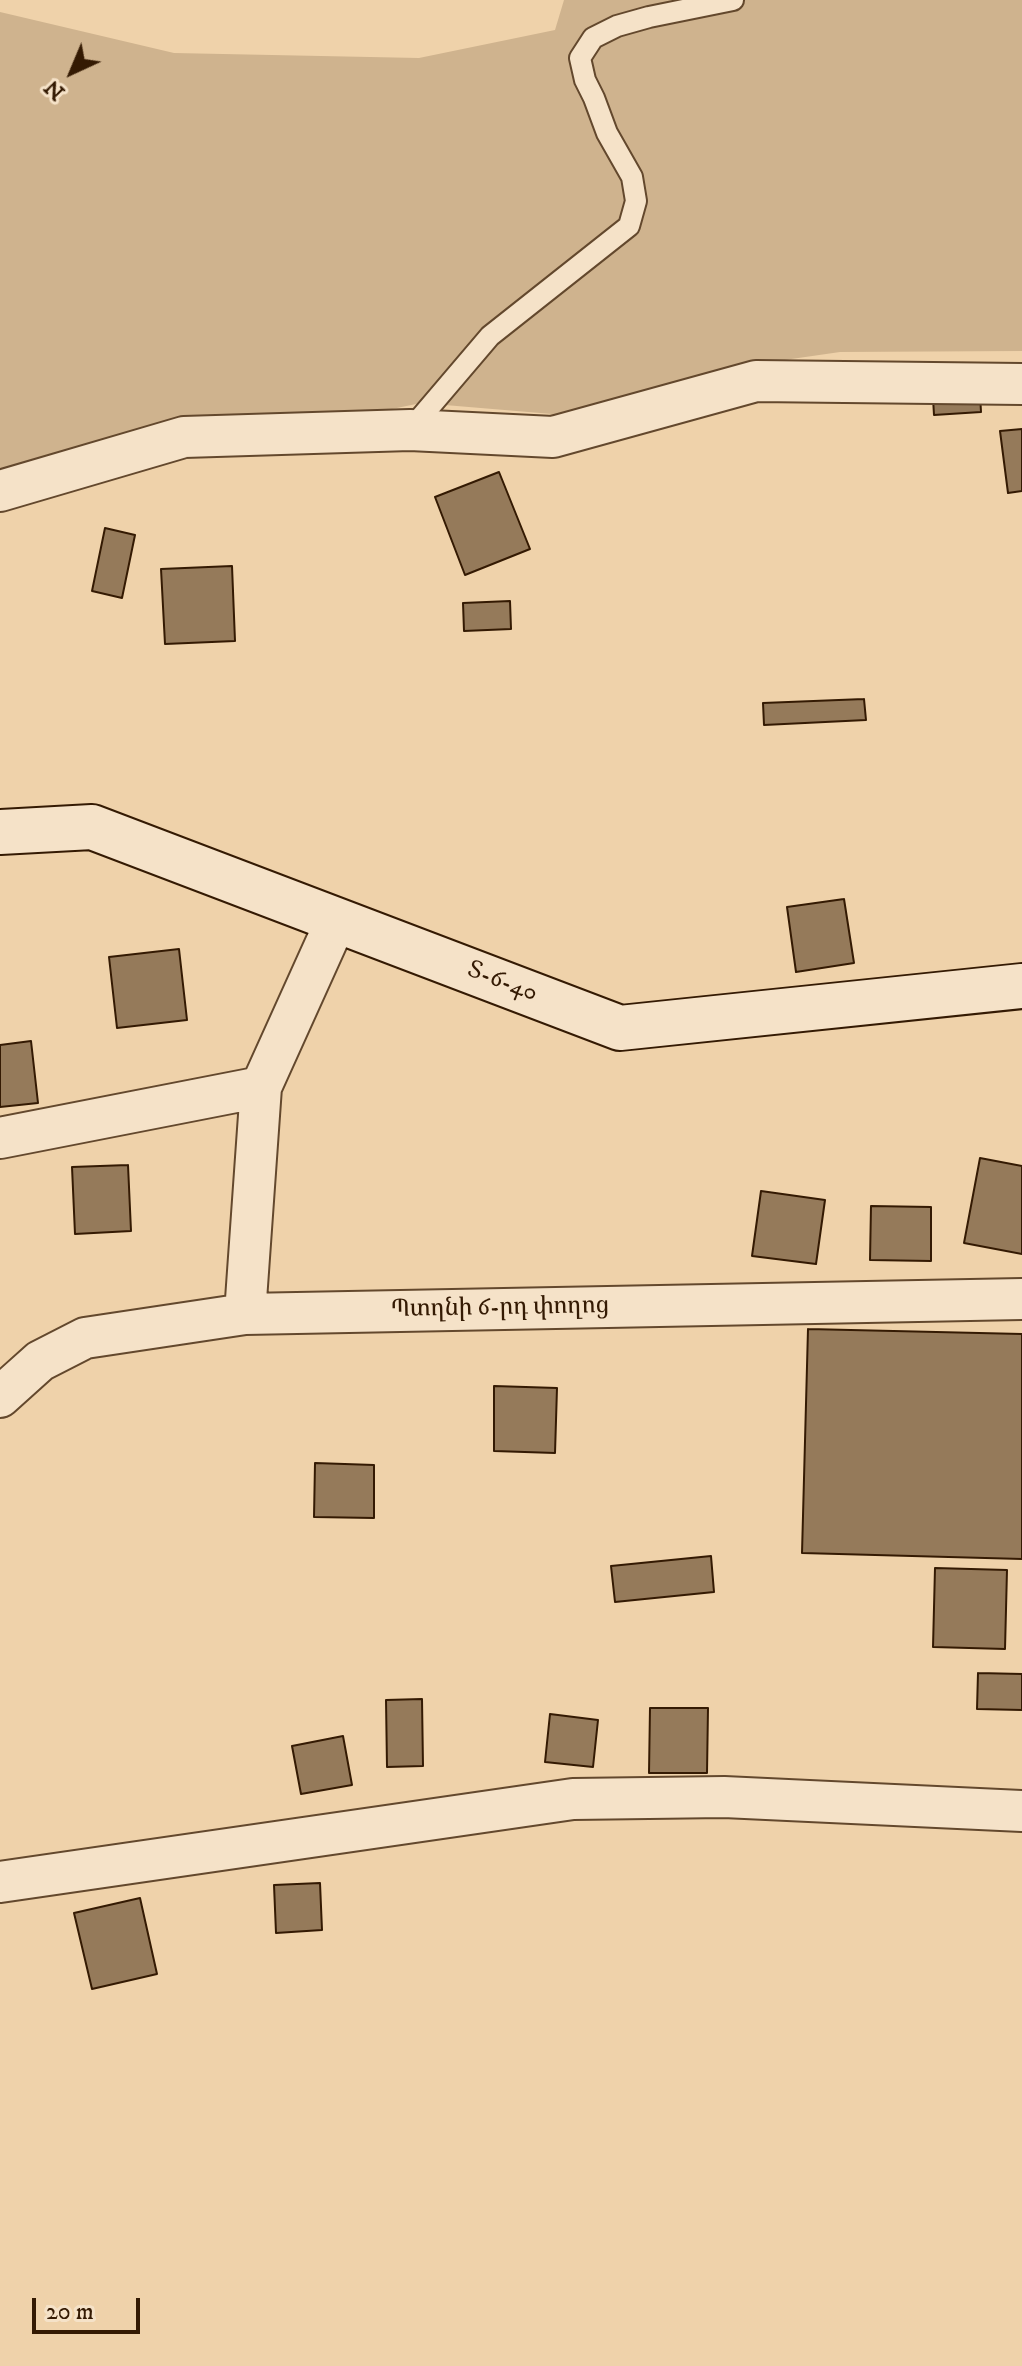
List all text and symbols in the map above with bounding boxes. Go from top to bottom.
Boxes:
north arrow [32,32,112,112]
text: N [39,74,71,106]
street label: Տ-6-40 [463,957,541,1009]
street label: Պտղնի 6-րդ փողոց [391,1293,609,1325]
scale bar [36,2282,144,2332]
text: 20 m [46,2297,94,2327]

